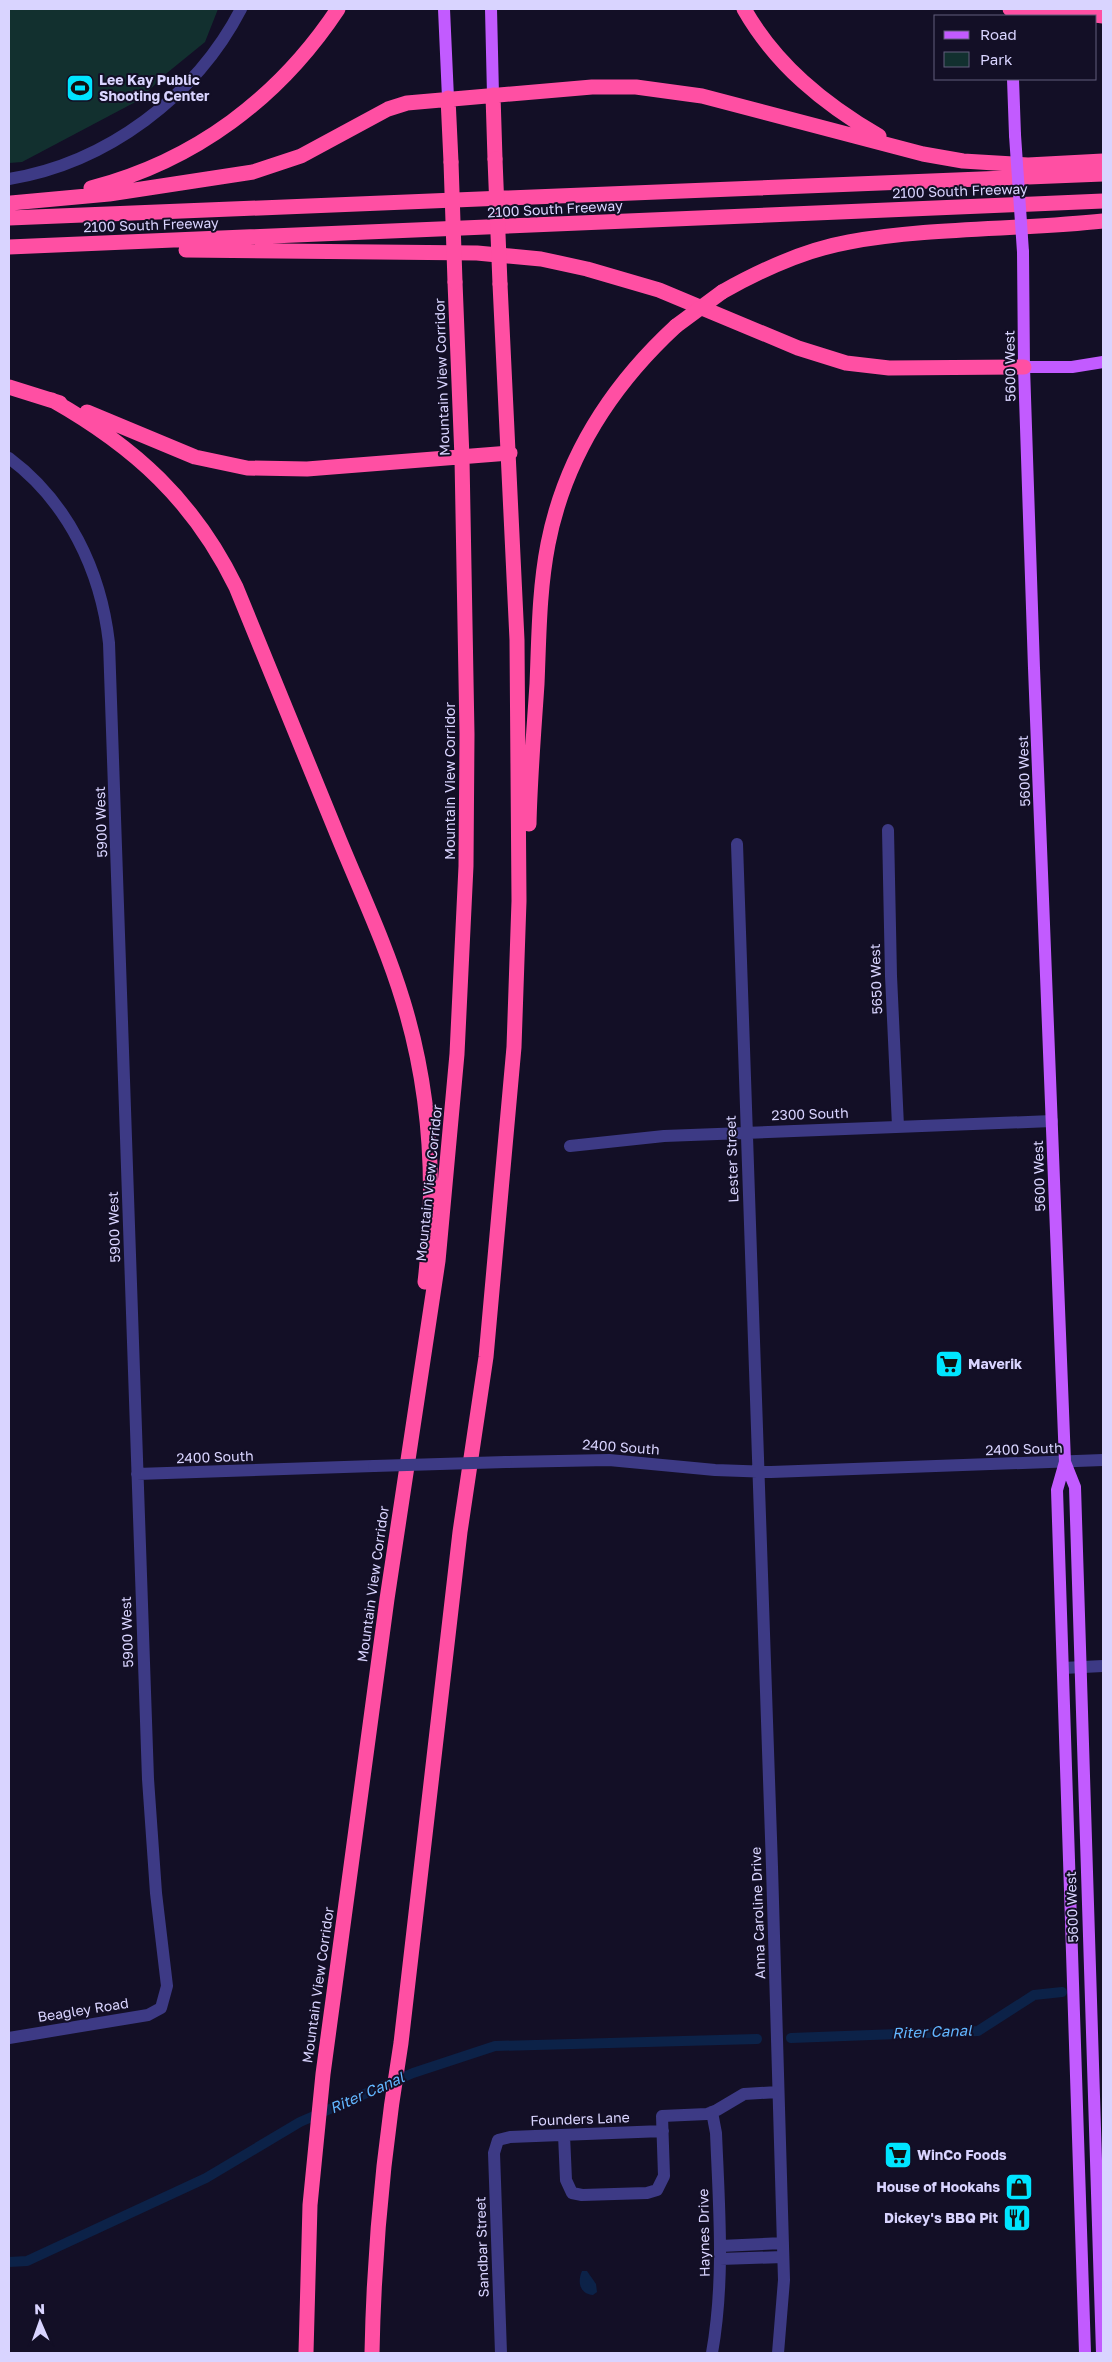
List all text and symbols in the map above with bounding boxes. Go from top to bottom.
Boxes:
legend [934,15,1097,80]
text: Road [980,25,1017,43]
text: Park [980,50,1013,68]
place label: Lee Kay Public Shooting Center [99,71,210,104]
sports icon: Lee Kay Public Shooting Center [65,73,95,103]
street label: 2100 South Freeway [892,180,1028,201]
street label: 2100 South Freeway [487,196,623,221]
street label: 2100 South Freeway [83,214,219,235]
street label: Mountain View Corridor [430,297,453,456]
street label: 5600 West [1000,330,1019,402]
street label: Mountain View Corridor [441,702,458,860]
street label: 5600 West [1014,735,1033,807]
street label: 5900 West [91,786,110,858]
street label: 5650 West [866,943,885,1015]
street label: Mountain View Corridor [412,1103,445,1262]
street label: 2300 South [771,1104,849,1123]
street label: Lester Street [721,1115,742,1203]
street label: 5600 West [1029,1140,1048,1212]
street label: 5900 West [104,1191,123,1263]
supermarket icon: Maverik [934,1349,964,1379]
place label: Maverik [968,1355,1022,1372]
street label: 2400 South [582,1435,660,1458]
street label: 2400 South [985,1439,1063,1458]
street label: 2400 South [176,1447,254,1466]
street label: Mountain View Corridor [353,1504,392,1663]
street label: 5900 West [117,1596,136,1668]
street label: Anna Caroline Drive [747,1847,768,1979]
street label: 5600 West [1062,1871,1081,1943]
street label: Mountain View Corridor [298,1905,337,2064]
street label: Beagley Road [36,1994,130,2025]
water label: Riter Canal [892,2021,973,2041]
water label: Riter Canal [327,2067,408,2117]
street label: Founders Lane [530,2108,630,2129]
supermarket icon: WinCo Foods [883,2140,913,2170]
place label: WinCo Foods [917,2146,1007,2163]
shop icon: House of Hookahs [1004,2172,1034,2202]
place label: House of Hookahs [876,2178,1000,2195]
street label: Haynes Drive [694,2189,713,2277]
street label: Sandbar Street [471,2196,492,2298]
restaurant icon: Dickey's BBQ Pit [1002,2203,1032,2233]
place label: Dickey's BBQ Pit [884,2209,998,2226]
north arrow [15,2297,65,2347]
text: N [34,2300,45,2317]

